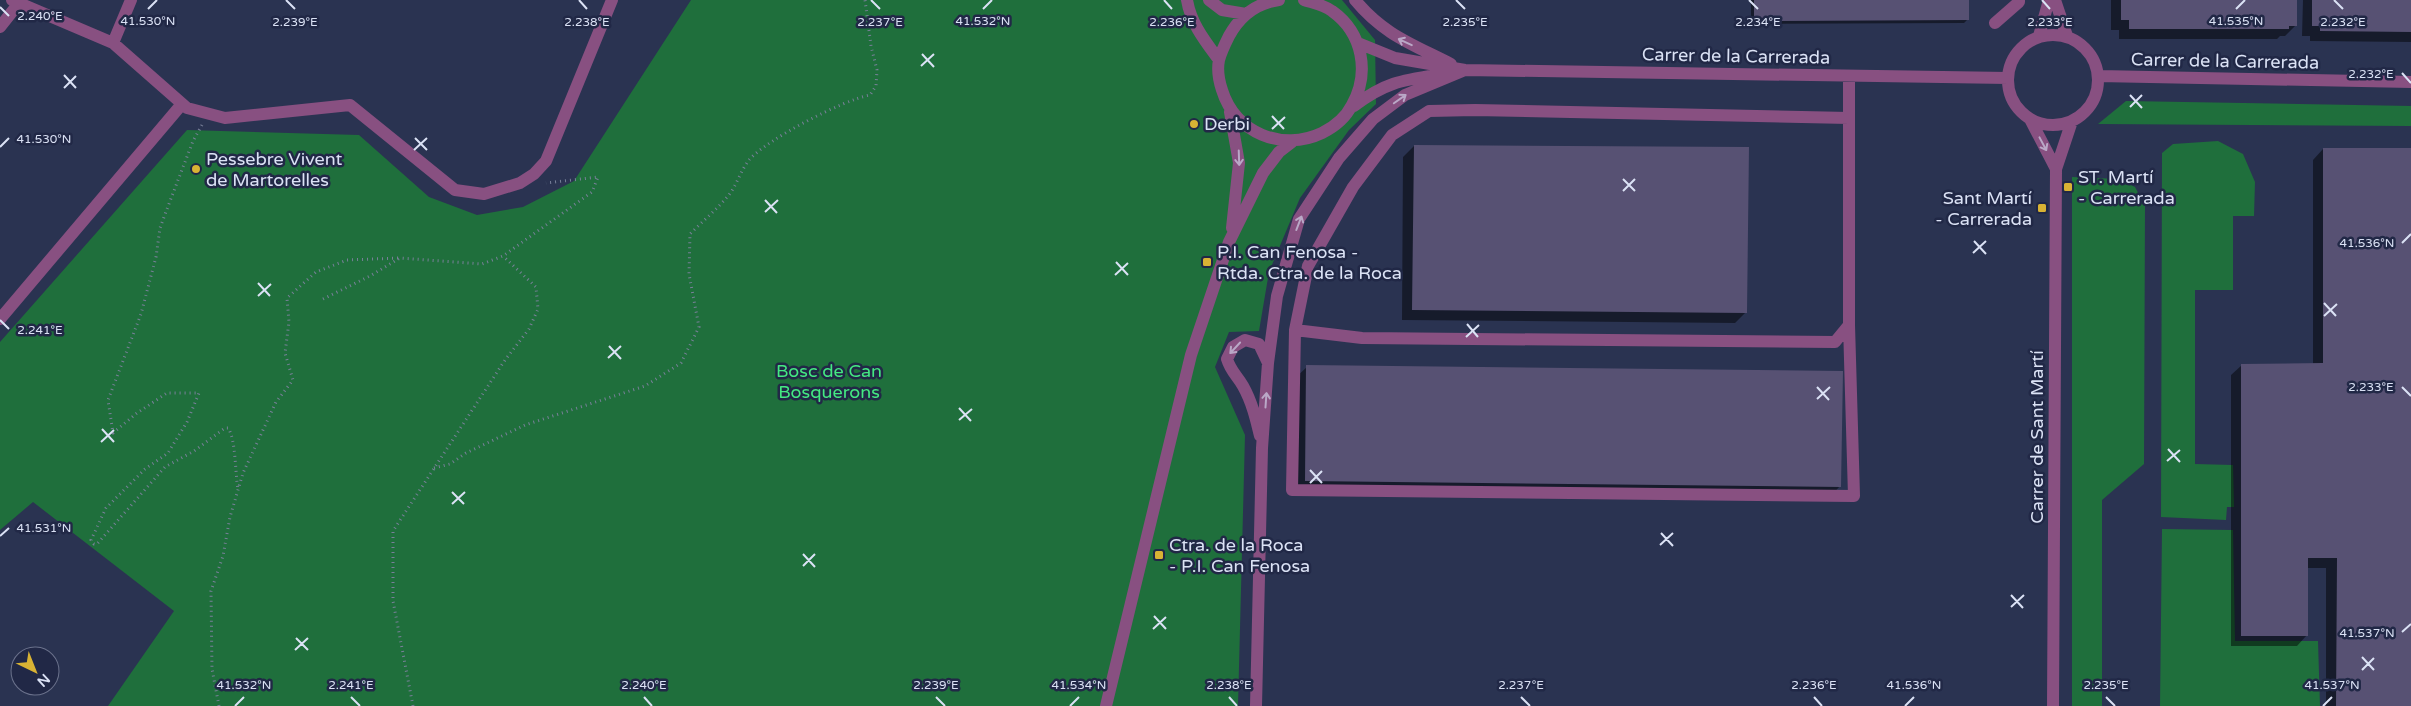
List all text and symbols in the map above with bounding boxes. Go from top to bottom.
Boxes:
text: 2.240°E [17,9,63,23]
text: 41.530°N [121,14,175,28]
text: 41.532°N [956,14,1010,28]
text: 41.535°N [2209,14,2263,28]
text: 2.239°E [272,15,318,29]
text: 2.238°E [564,15,610,29]
text: 2.237°E [857,15,903,29]
text: 2.236°E [1149,15,1195,29]
text: 2.235°E [1442,15,1488,29]
text: 2.234°E [1735,15,1781,29]
text: 2.233°E [2027,15,2073,29]
text: 2.232°E [2320,15,2366,29]
one-way arrow [1398,36,1413,46]
street label: Carrer de la Carrerada [1642,43,1830,69]
street label: Carrer de la Carrerada [2131,48,2319,74]
text: 2.232°E [2348,67,2394,81]
one-way arrow [1393,94,1407,104]
place label: Derbi [1204,113,1250,135]
marker: Derbi [1188,118,1200,130]
text: 41.530°N [17,132,71,146]
one-way arrow [2039,136,2048,151]
place label: Pessebre Vivent de Martorelles [206,148,342,191]
one-way arrow [1234,150,1243,166]
marker: Pessebre Vivent de Martorelles [190,163,202,175]
place label: ST. Martí - Carrerada [2078,166,2175,209]
marker: ST. Martí - Carrerada [2062,181,2074,193]
place label: Sant Martí - Carrerada [1935,187,2033,230]
marker: Sant Martí - Carrerada [2036,202,2048,214]
one-way arrow [1295,216,1304,232]
text: 41.536°N [2340,236,2394,250]
place label: P.I. Can Fenosa - Rtda. Ctra. de la Roca [1217,241,1402,284]
marker: P.I. Can Fenosa - Rtda. Ctra. de la Roca [1201,256,1213,268]
text: 2.241°E [17,323,63,337]
one-way arrow [1230,342,1241,355]
street label: Carrer de Sant Martí [2026,350,2048,524]
park label: Bosc de Can Bosquerons [776,360,882,403]
text: 2.233°E [2348,380,2394,394]
one-way arrow [1261,392,1270,408]
text: 41.531°N [17,521,71,535]
place label: Ctra. de la Roca - P.I. Can Fenosa [1169,534,1310,577]
marker: Ctra. de la Roca - P.I. Can Fenosa [1153,549,1165,561]
text: 41.537°N [2339,626,2395,640]
north arrow [10,646,60,696]
text: N [34,670,53,690]
text: 41.532°N [217,678,271,692]
text: 2.241°E [328,678,374,692]
text: 2.240°E [621,678,667,692]
text: 2.239°E [913,678,959,692]
text: 41.534°N [1052,678,1106,692]
text: 2.238°E [1206,678,1252,692]
text: 2.237°E [1498,678,1544,692]
text: 2.236°E [1791,678,1837,692]
text: 41.536°N [1887,678,1941,692]
text: 2.235°E [2083,678,2129,692]
text: 41.537°N [2304,678,2360,692]

